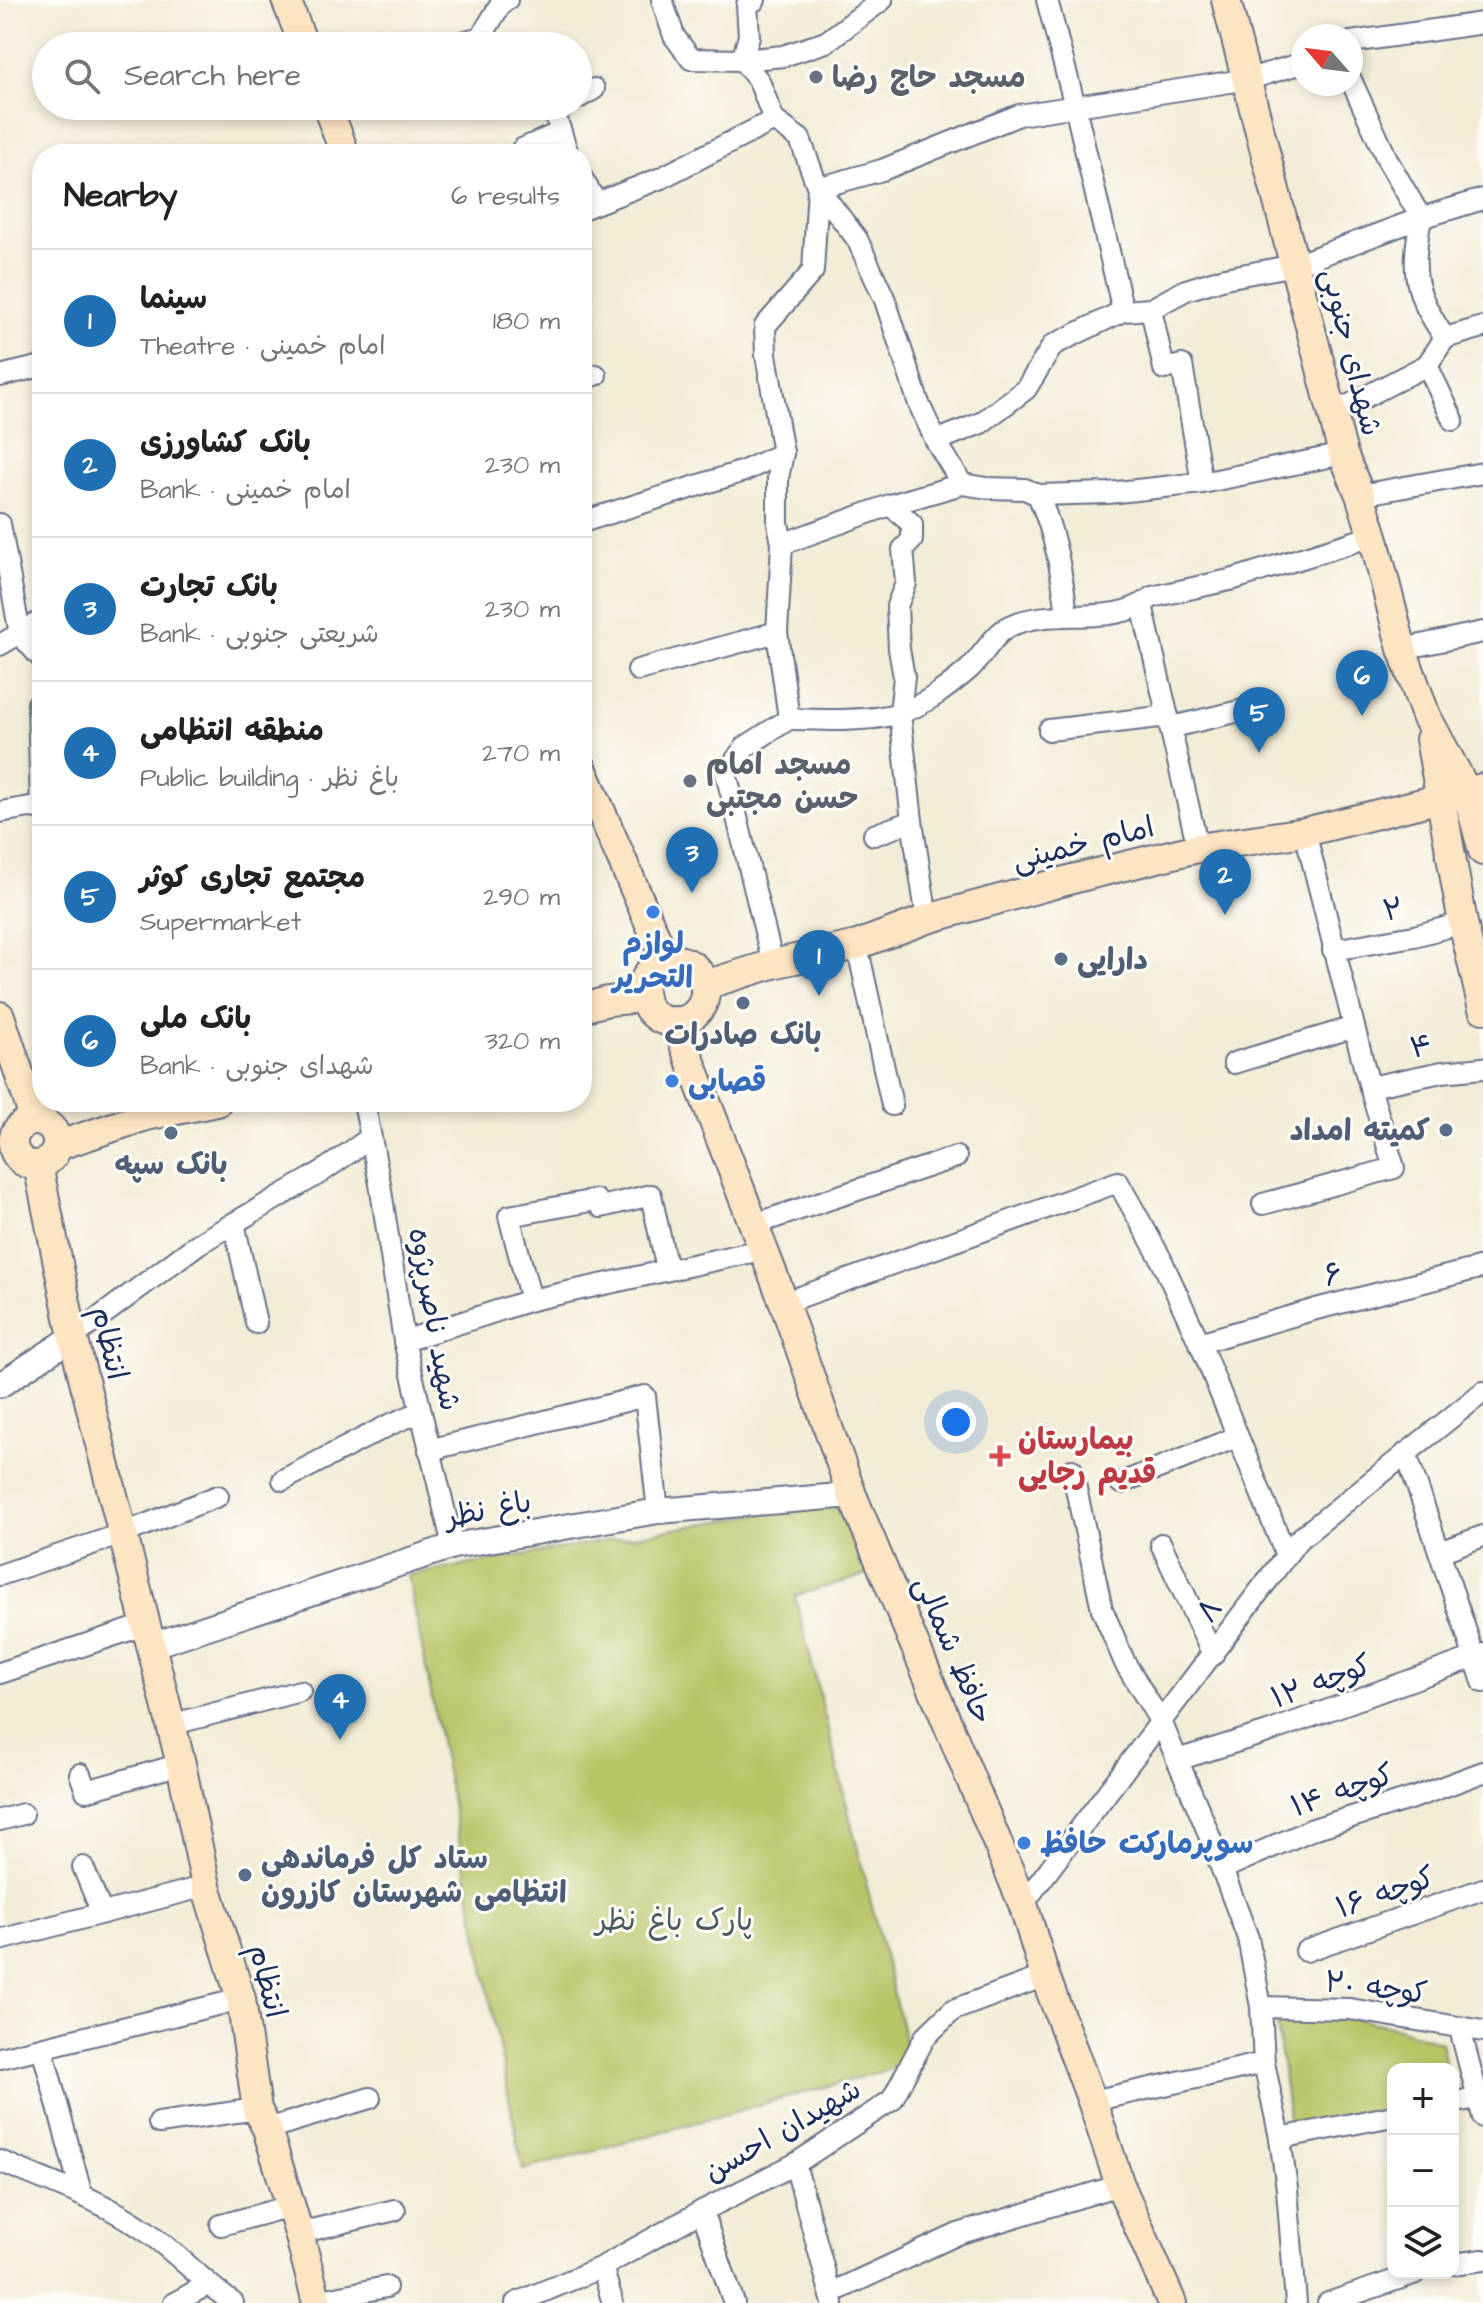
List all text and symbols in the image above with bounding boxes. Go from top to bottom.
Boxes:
north arrow [1291,24,1363,96]
search box [32,32,592,120]
icon: search [60,54,104,98]
text: Search here [124,55,301,97]
place label: مسجد حاج رضا [832,57,1026,99]
marker: مسجد حاج رضا [807,68,825,86]
text: Nearby [64,172,178,220]
text: 6 results [451,178,560,214]
street label: شهدای جنوبی [1310,264,1392,440]
text: سینما [140,278,207,320]
text: 1 [88,303,92,339]
text: 180 m [493,303,560,339]
text: Theatre · امام خمینی [140,328,386,364]
text: بانک کشاورزی [140,422,311,464]
text: 2 [83,447,97,483]
text: 230 m [485,447,560,483]
text: Bank · امام خمینی [140,472,351,508]
text: بانک تجارت [140,566,278,608]
text: 3 [83,591,97,627]
text: 230 m [485,591,560,627]
text: Bank · شریعتی جنوبی [140,616,379,652]
pin: 6 [1336,650,1388,716]
pin: 5 [1233,687,1285,753]
text: منطقه انتظامی [140,710,324,752]
text: 4 [81,735,99,771]
text: 270 m [482,735,560,771]
place label: مسجد امام حسن مجتبی [706,744,858,820]
text: Public building · باغ نظر [140,760,399,796]
marker: مسجد امام حسن مجتبی [681,772,699,790]
street label: امام خمینی [1008,806,1159,882]
pin: 3 [666,827,718,893]
pin: 2 [1199,849,1251,915]
text: مجتمع تجاری کوثر [140,857,365,899]
text: 5 [81,879,99,915]
text: 290 m [483,879,560,915]
street label: ۲ [1379,887,1407,933]
marker: لوازم التحریر [644,903,662,921]
text: Supermarket [140,904,301,940]
place label: لوازم التحریر [610,923,693,999]
pin: 1 [793,930,845,996]
place label: دارایی [1077,939,1148,981]
marker: دارایی [1052,950,1070,968]
marker: بانک صادرات [734,994,752,1012]
text: بانک ملی [140,998,251,1040]
place label: بانک صادرات [664,1014,822,1056]
text: 6 [82,1023,98,1059]
text: 320 m [485,1023,560,1059]
street label: ۴ [1406,1024,1436,1070]
text: Bank · شهدای جنوبی [140,1048,374,1084]
place label: قصابی [688,1061,766,1103]
marker: قصابی [663,1072,681,1090]
place label: کمیته امداد [1290,1110,1431,1152]
marker: کمیته امداد [1437,1121,1455,1139]
marker: بانک سپه [162,1124,180,1142]
place label: بانک سپه [114,1144,228,1186]
street label: شهید ناصرپژوه [397,1224,471,1414]
street label: ۶ [1319,1252,1347,1298]
street label: انتظام [80,1302,138,1384]
your location [936,1402,976,1442]
place label: بیمارستان قدیم رجایی [1018,1419,1156,1496]
marker: بیمارستان قدیم رجایی [989,1445,1011,1467]
street label: باغ نظر [438,1481,535,1540]
street label: حافظ شمالی [903,1570,1003,1731]
street label: ۸ [1187,1590,1233,1632]
street label: کوچه ۱۲ [1265,1644,1378,1720]
pin: 4 [314,1674,366,1740]
street label: کوچه ۱۴ [1285,1754,1400,1828]
place label: سوپرمارکت حافظ [1040,1823,1253,1865]
marker: سوپرمارکت حافظ [1015,1834,1033,1852]
place label: ستاد کل فرماندهی انتظامی شهرستان کازرون [261,1838,567,1914]
street label: کوچه ۱۶ [1330,1856,1440,1929]
marker: ستاد کل فرماندهی انتظامی شهرستان کازرون [236,1866,254,1884]
park label: پارک باغ نظر [592,1900,753,1942]
street label: انتظام [238,1940,296,2022]
street label: کوچه ۲۰ [1322,1961,1430,2015]
map controls [1387,2063,1459,2279]
button: + [1387,2063,1459,2135]
street label: شهیدان احسن [696,2069,869,2193]
button: − [1387,2135,1459,2207]
button: layers [1387,2207,1459,2279]

